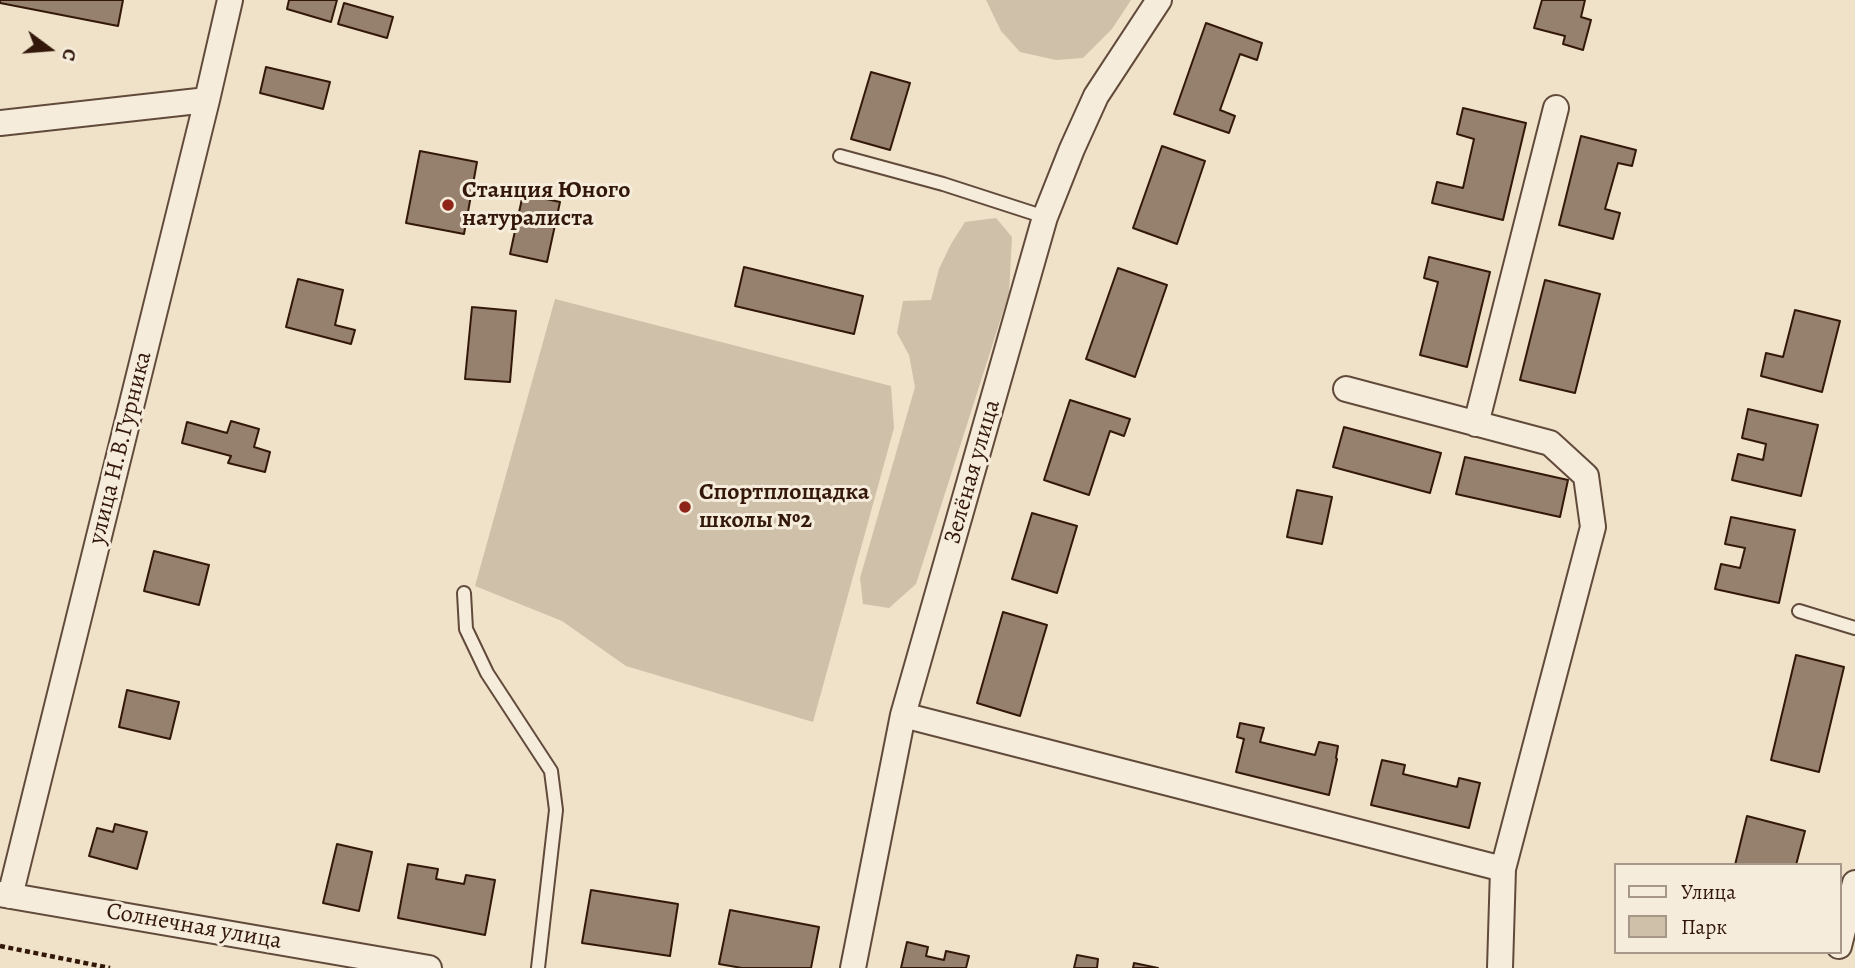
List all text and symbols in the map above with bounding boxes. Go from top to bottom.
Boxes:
north arrow [14,14,84,84]
text: С [55,46,83,64]
place label: Станция Юного натуралиста [462,177,630,233]
marker: Станция Юного натуралиста [440,197,456,213]
street label: улица Н.В.Гурника [83,349,159,547]
street label: Зелёная улица [939,396,1007,548]
place label: Спортплощадка школы №2 [699,479,869,535]
marker: Спортплощадка школы №2 [677,499,693,515]
legend [1614,863,1841,954]
text: Улица [1681,878,1736,906]
street label: Солнечная улица [104,897,284,957]
text: Парк [1681,913,1727,941]

